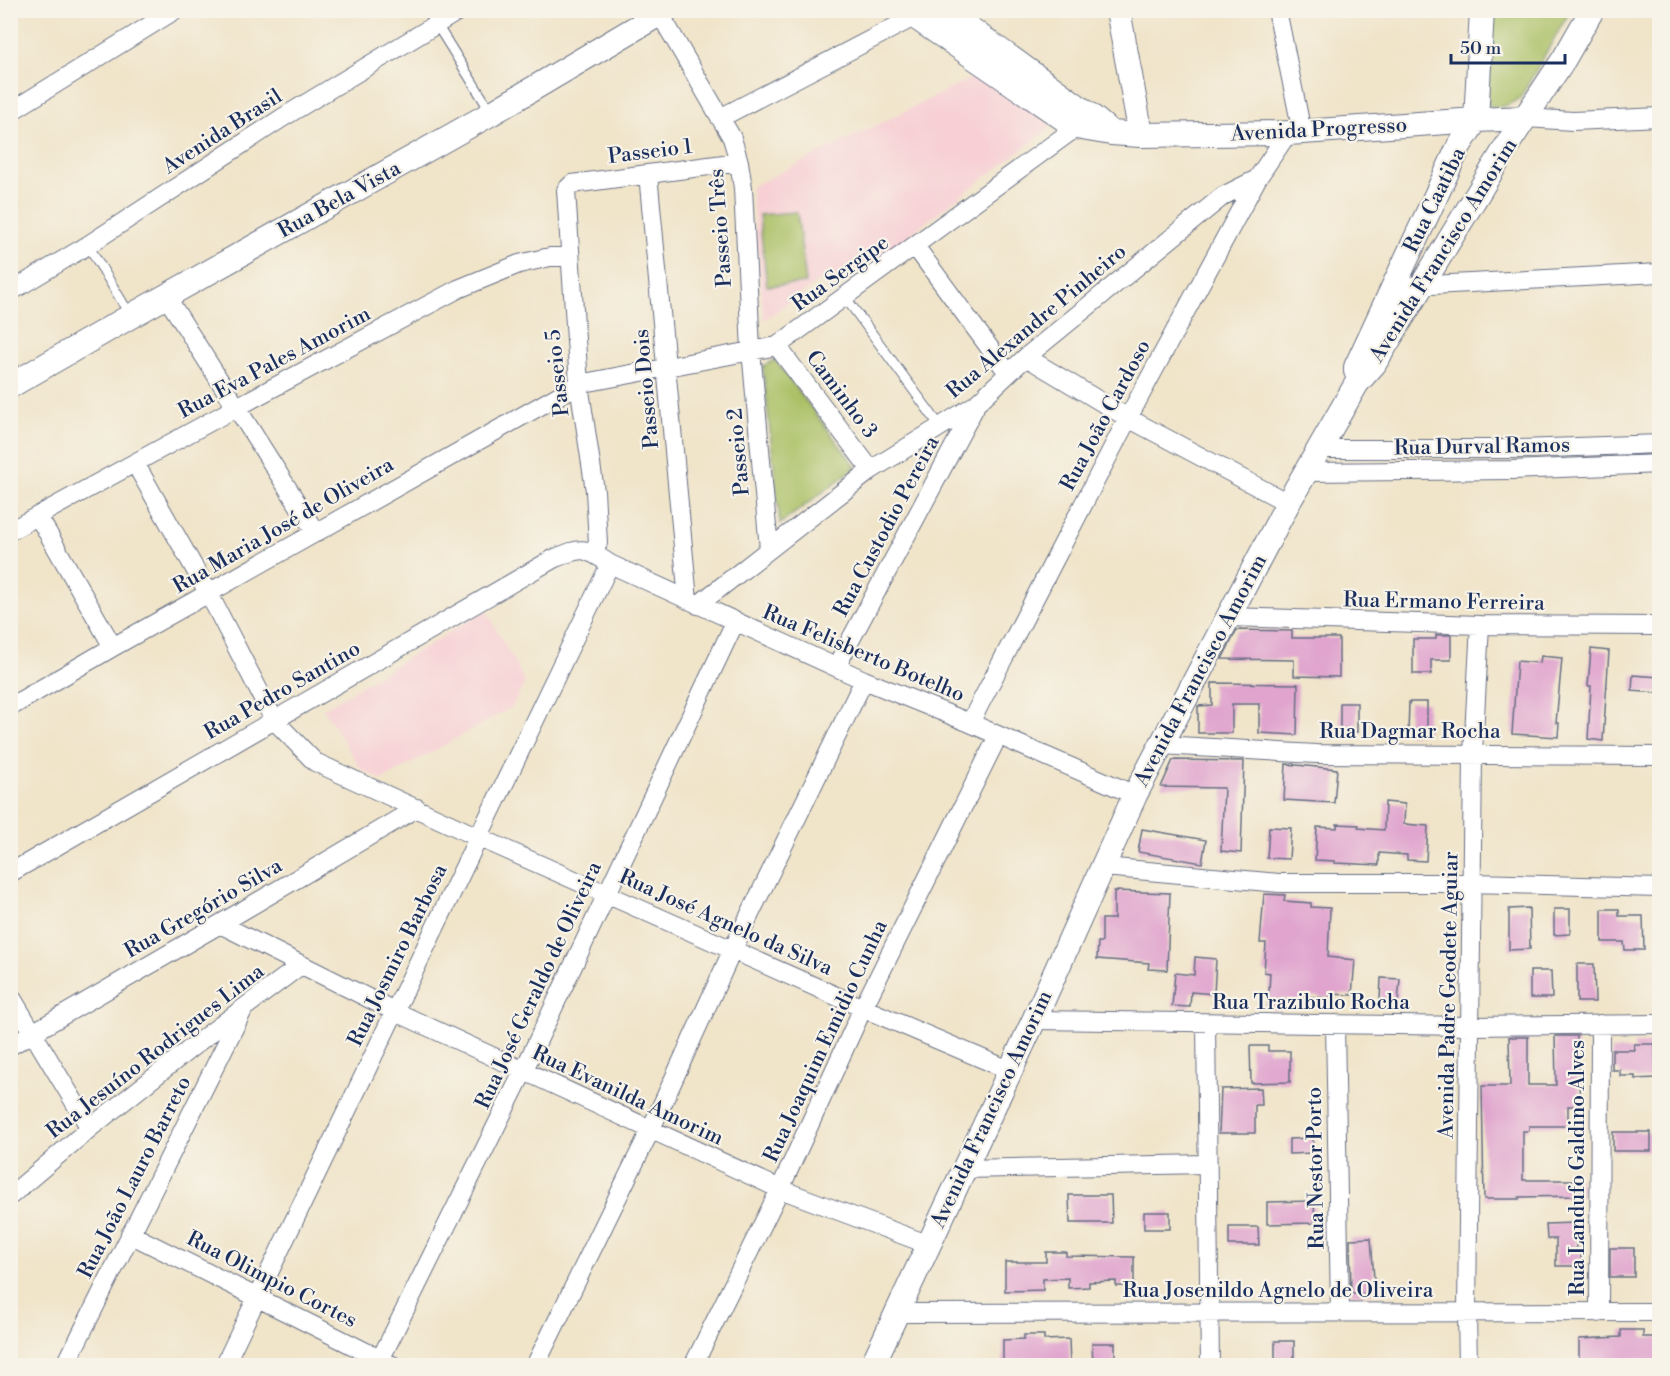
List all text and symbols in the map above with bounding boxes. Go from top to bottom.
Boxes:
scale bar [1451,27,1565,65]
text: 50 m [1460,37,1502,60]
street label: Avenida Brasil [157,84,287,181]
street label: Avenida Progresso [1229,112,1408,148]
street label: Passeio 1 [606,134,694,170]
street label: Avenida Francisco Amorim [1364,134,1524,368]
street label: Rua Caatiba [1398,143,1472,257]
street label: Rua Bela Vista [273,155,406,244]
street label: Passeio Três [704,168,738,288]
street label: Rua Sergipe [787,230,894,318]
street label: Rua Alexandre Pinheiro [941,239,1132,405]
street label: Rua Eva Pales Amorim [174,301,375,425]
street label: Passeio 5 [540,328,575,418]
street label: Passeio Dois [629,328,665,450]
street label: Rua João Cardoso [1055,335,1157,496]
street label: Caminho 3 [800,346,883,444]
street label: Passeio 2 [722,407,756,497]
street label: Rua Custodio Pereira [828,431,946,621]
street label: Rua Durval Ramos [1394,432,1570,462]
street label: Rua Maria José de Oliveira [168,452,399,600]
street label: Avenida Francisco Amorim [1128,550,1273,792]
street label: Rua Ermano Ferreira [1343,587,1545,617]
street label: Rua Felisberto Botelho [759,600,969,708]
street label: Rua Pedro Santino [200,636,365,746]
street label: Rua Dagmar Rocha [1319,719,1501,745]
street label: Avenida Padre Geodete Aguiar [1433,851,1465,1140]
street label: Rua Gregório Silva [120,853,287,965]
street label: Rua José Geraldo de Oliveira [470,857,608,1113]
street label: Rua Josmiro Barbosa [342,860,453,1051]
street label: Rua José Agnelo da Silva [615,864,837,982]
street label: Rua Joaquim Emidio Cunha [758,916,894,1167]
street label: Rua Jesuíno Rodrigues Lima [42,958,270,1145]
street label: Avenida Francisco Amorim [925,987,1058,1233]
street label: Rua Trazibulo Rocha [1212,990,1410,1016]
street label: Rua Evanilda Amorim [528,1040,727,1152]
street label: Rua Landufo Galdino Alves [1565,1040,1591,1296]
street label: Rua João Lauro Barreto [73,1072,197,1283]
street label: Rua Nestor Porto [1302,1086,1330,1249]
street label: Rua Olimpio Cortes [182,1226,361,1334]
street label: Rua Josenildo Agnelo de Oliveira [1123,1278,1434,1304]

